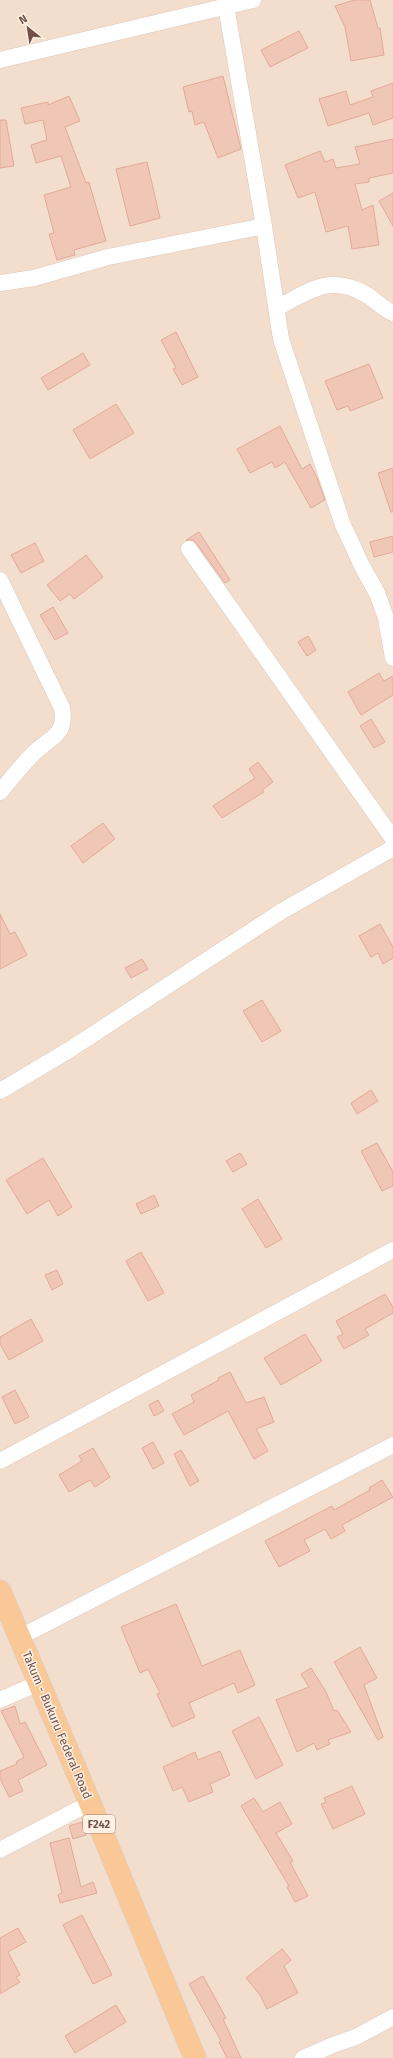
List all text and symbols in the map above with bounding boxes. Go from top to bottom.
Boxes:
north arrow [8,8,48,48]
text: N [17,12,30,27]
street label: Takum - Bukuru Federal Road [19,1649,95,1801]
road number: F242 [83,1815,115,1833]

